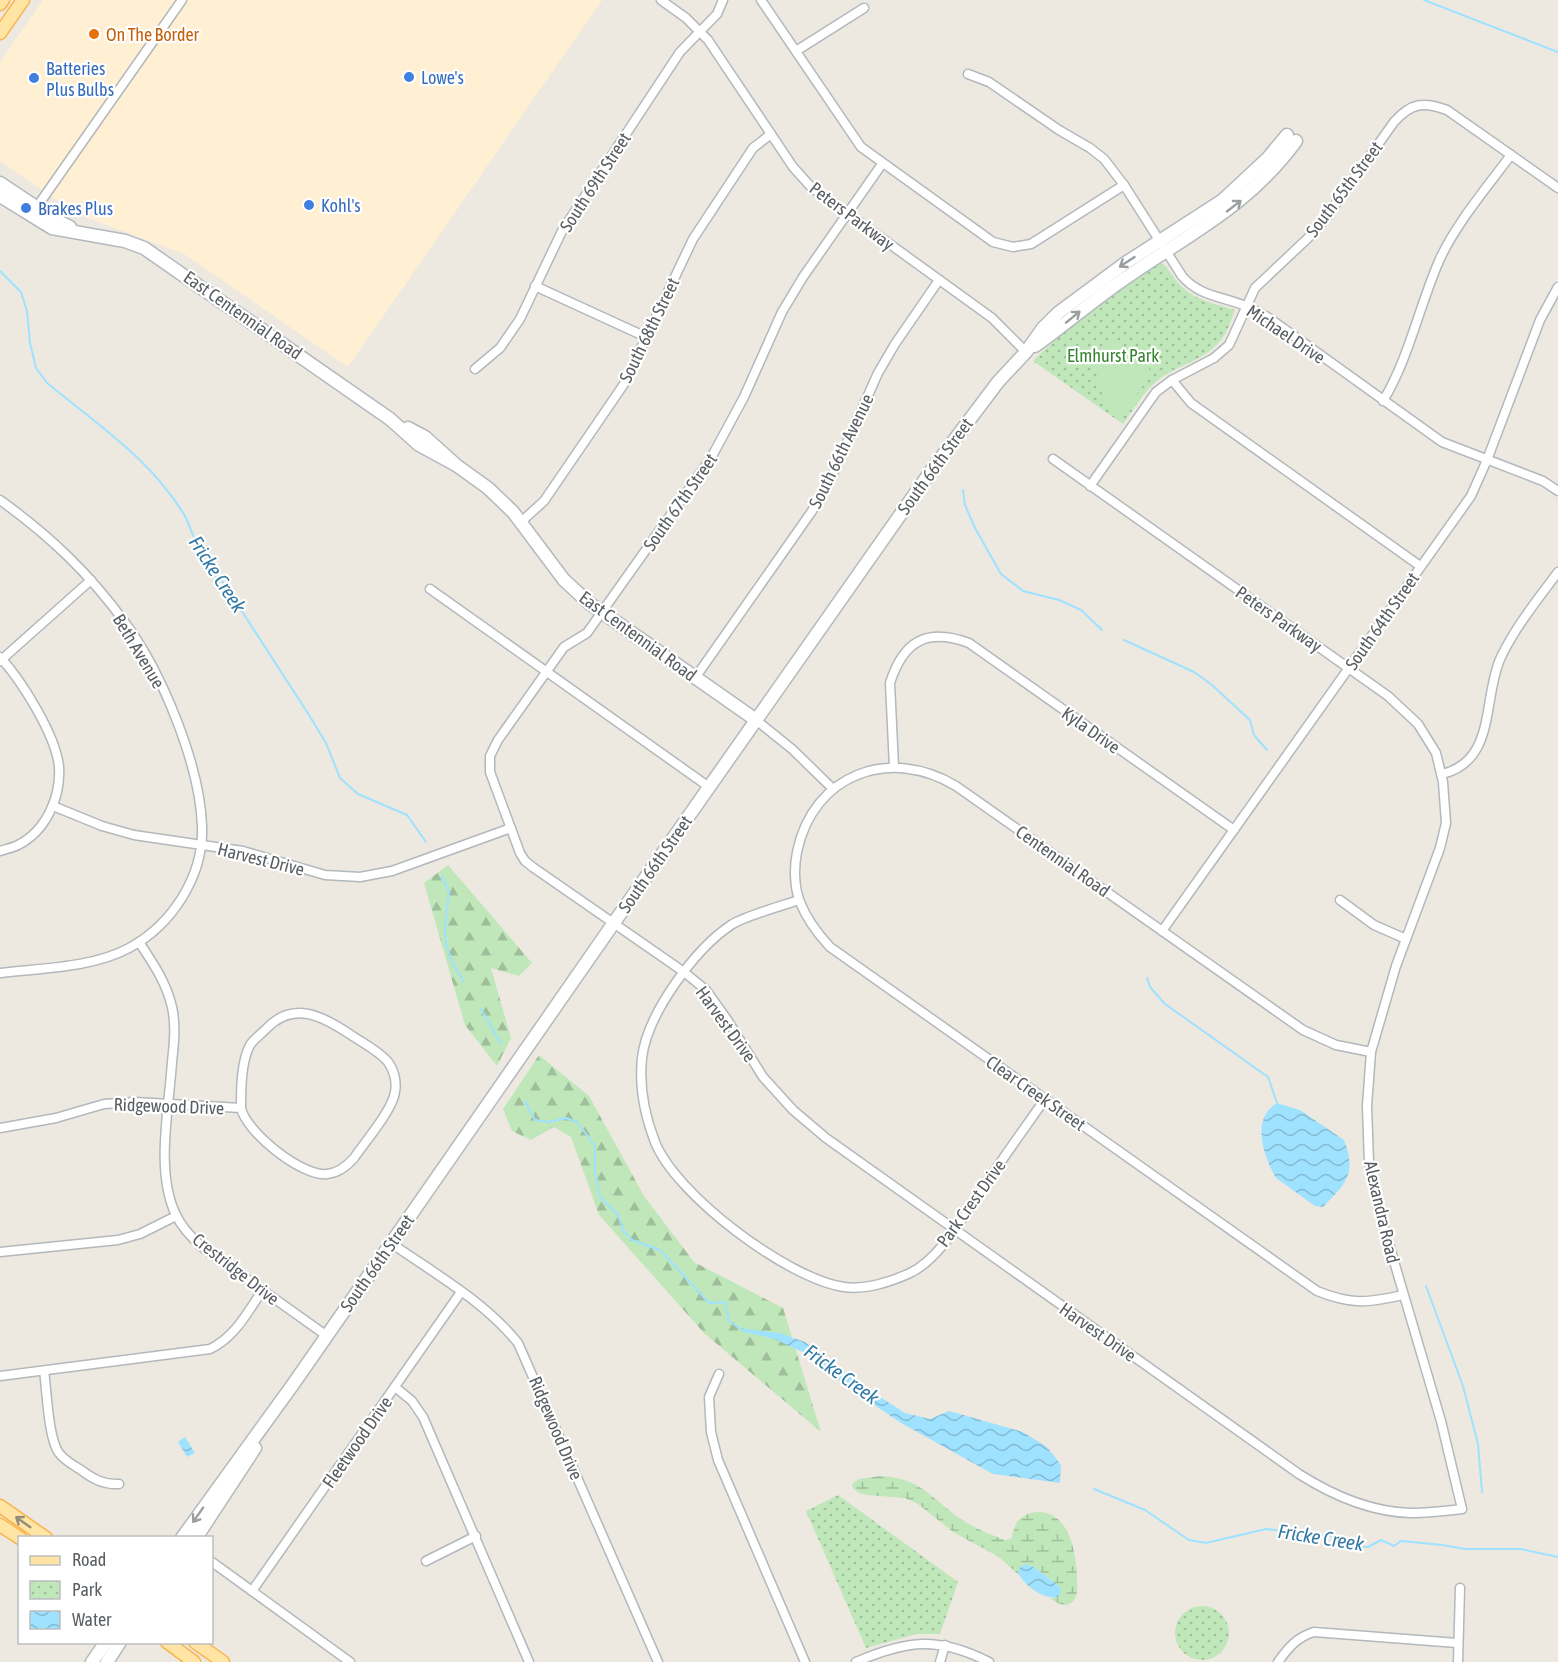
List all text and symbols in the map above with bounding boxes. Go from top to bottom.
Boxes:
place label: On The Border [106,24,200,45]
marker: On The Border [87,27,101,41]
place label: Batteries Plus Bulbs [46,58,114,100]
place label: Lowe's [421,67,464,88]
marker: Lowe's [402,70,416,84]
marker: Batteries Plus Bulbs [27,71,41,85]
street label: South 69th Street [555,129,635,235]
street label: South 65th Street [1301,137,1387,241]
street label: Peters Parkway [806,177,898,255]
place label: Kohl's [321,195,361,216]
place label: Brakes Plus [38,198,113,219]
marker: Kohl's [302,198,316,212]
one-way arrow [1225,200,1241,213]
marker: Brakes Plus [19,201,33,215]
one-way arrow [1119,256,1136,268]
street label: East Centennial Road [180,266,306,364]
street label: South 68th Street [615,274,683,386]
street label: Michael Drive [1243,300,1329,368]
one-way arrow [1065,310,1080,324]
park label: Elmhurst Park [1067,345,1159,366]
street label: South 66th Avenue [804,391,878,511]
street label: South 66th Street [893,414,977,518]
street label: South 67th Street [639,449,721,555]
water label: Fricke Creek [185,531,251,617]
street label: South 64th Street [1341,568,1423,674]
street label: Peters Parkway [1232,582,1326,656]
street label: East Centennial Road [575,586,701,686]
street label: Beth Avenue [109,610,169,692]
street label: Kyla Drive [1058,702,1124,758]
street label: South 66th Street [614,811,696,917]
street label: Centennial Road [1012,821,1114,901]
street label: Harvest Drive [216,838,306,880]
street label: Harvest Drive [691,982,761,1066]
street label: Clear Creek Street [982,1051,1090,1135]
street label: Ridgewood Drive [113,1094,225,1118]
street label: Park Crest Drive [932,1155,1010,1251]
street label: Alexandra Road [1360,1159,1404,1265]
street label: South 66th Street [336,1210,418,1316]
street label: Crestridge Drive [189,1229,283,1309]
street label: Harvest Drive [1056,1298,1140,1366]
water label: Fricke Creek [800,1339,884,1409]
street label: Ridgewood Drive [525,1373,587,1483]
street label: Fleetwood Drive [318,1392,396,1492]
one-way arrow [192,1507,204,1523]
one-way arrow [15,1516,32,1528]
water label: Fricke Creek [1276,1519,1366,1555]
legend [18,1536,213,1644]
text: Road [72,1549,106,1570]
text: Park [72,1579,102,1600]
text: Water [72,1609,112,1630]

